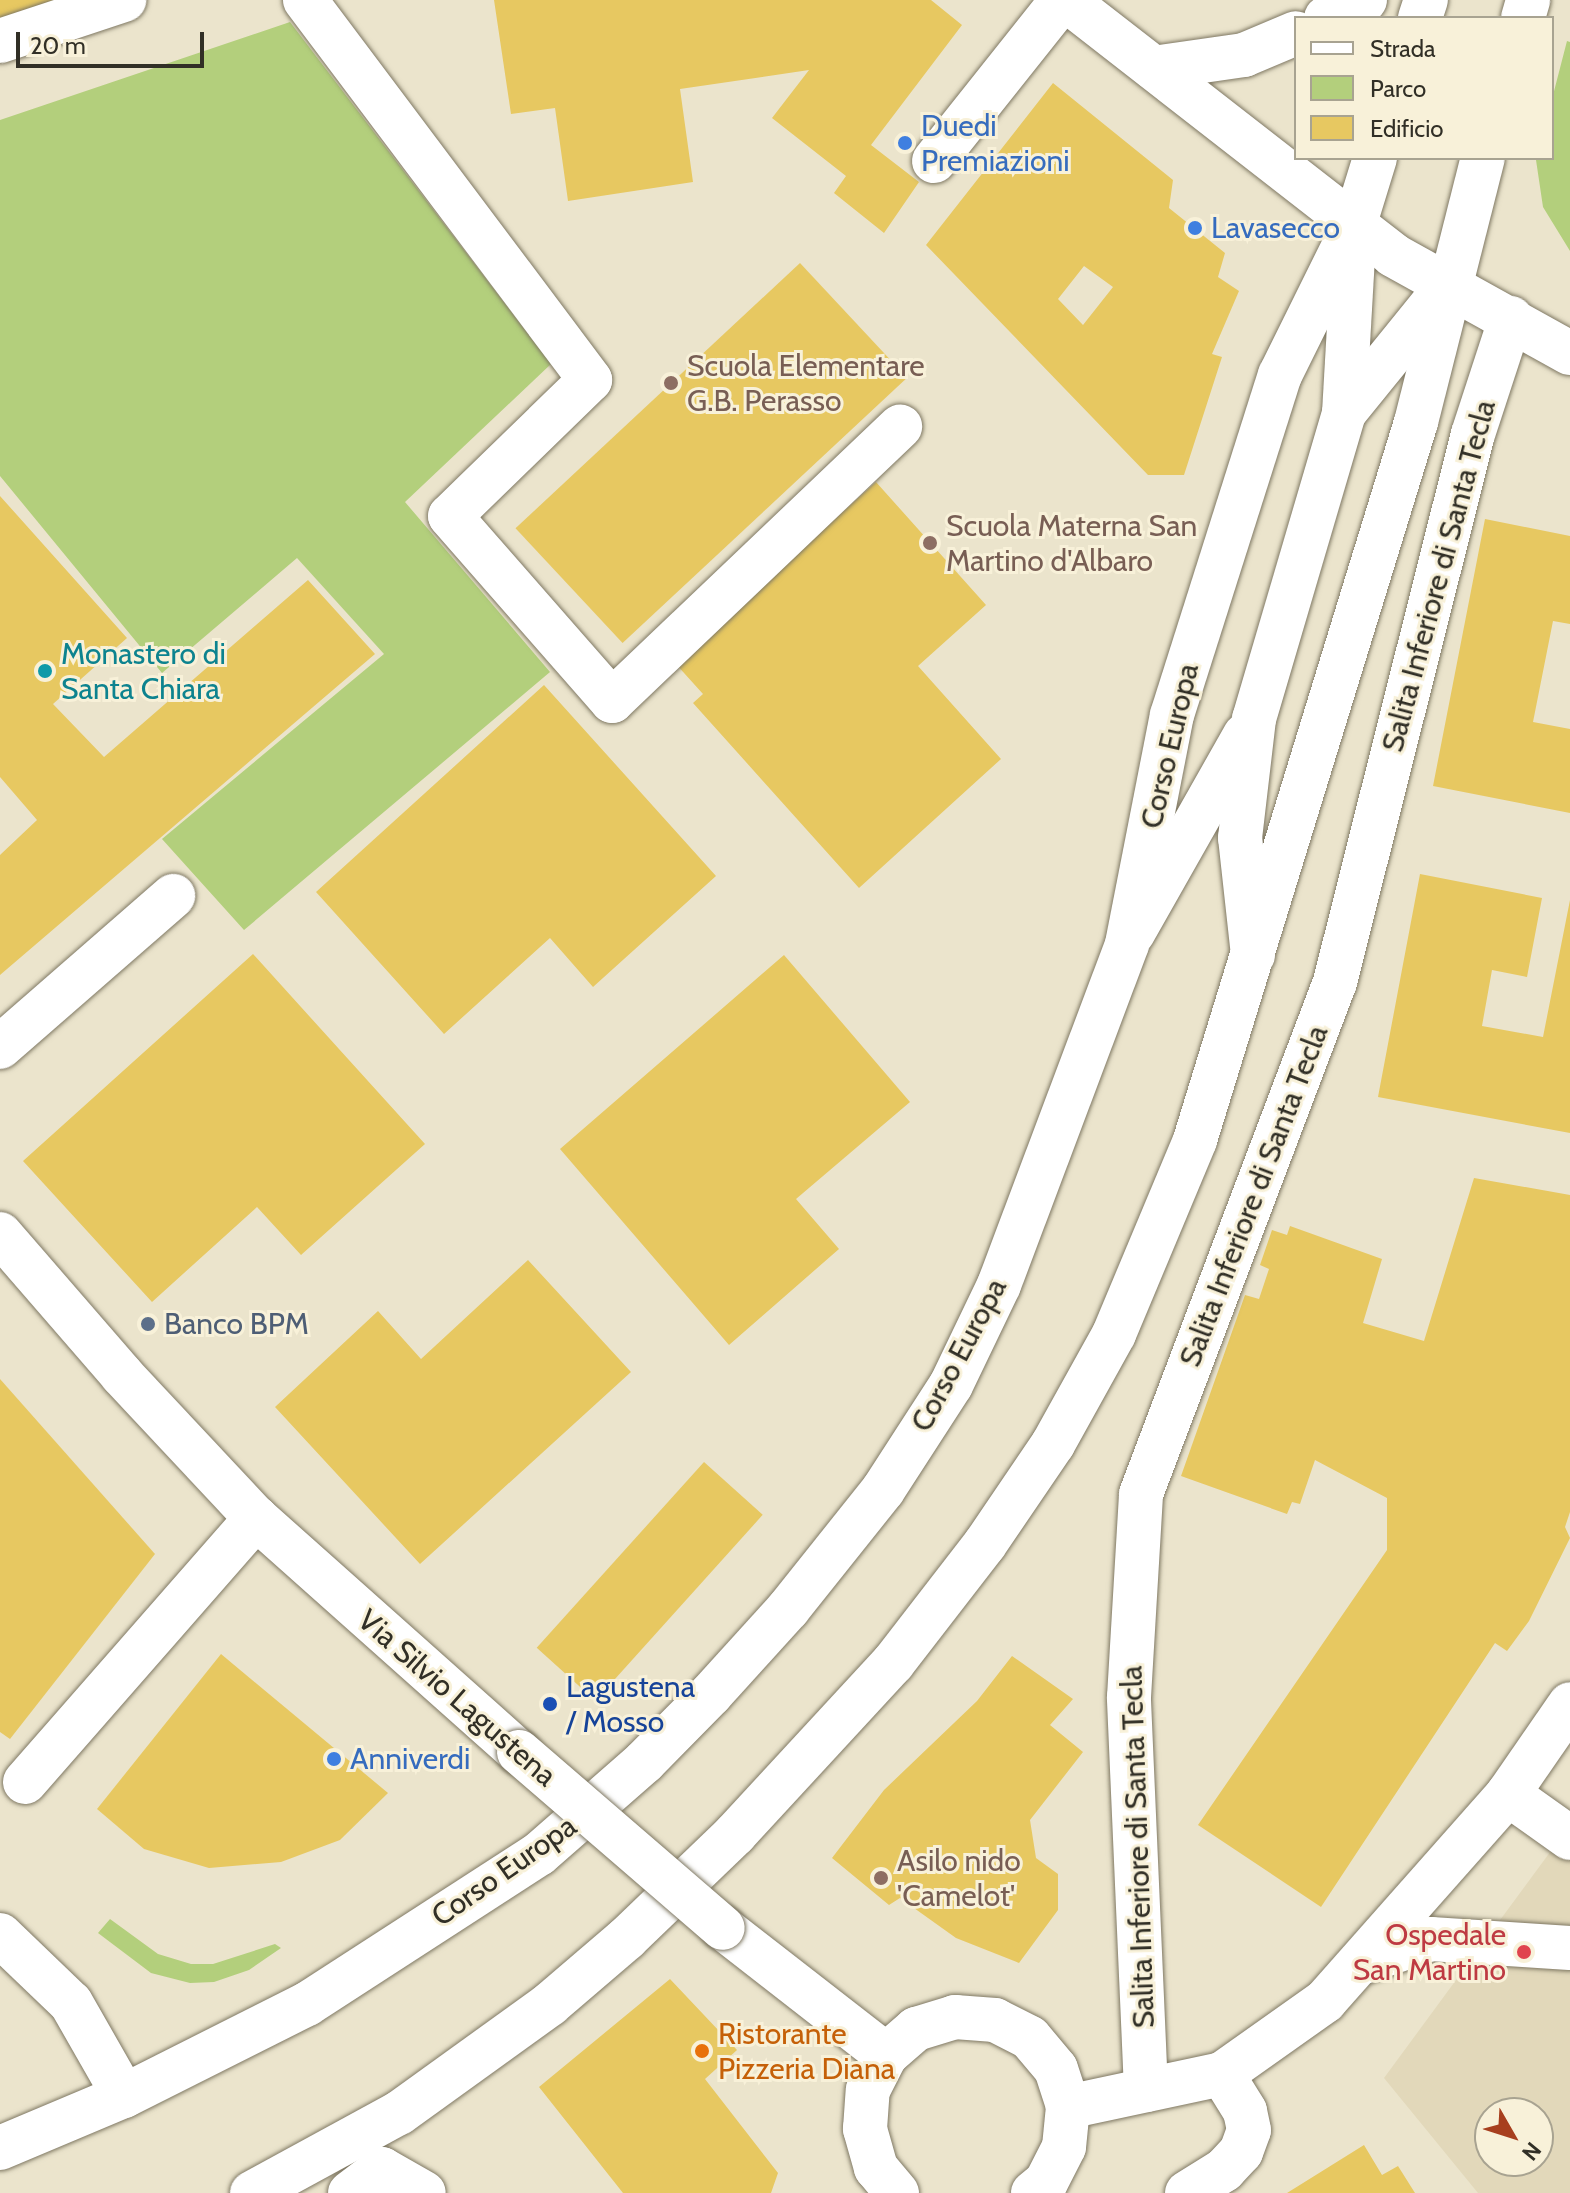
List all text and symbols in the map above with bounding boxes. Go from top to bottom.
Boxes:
scale bar [20,16,208,66]
legend [1294,16,1554,160]
text: 20 m [30,31,86,60]
text: Strada [1370,34,1436,63]
text: Parco [1370,74,1426,103]
place label: Duedi Premiazioni [921,108,1070,178]
text: Edificio [1370,114,1444,143]
marker: Duedi Premiazioni [896,134,914,152]
place label: Lavasecco [1211,210,1340,246]
marker: Lavasecco [1186,219,1204,237]
place label: Scuola Elementare G.B. Perasso [687,348,925,418]
marker: Scuola Elementare G.B. Perasso [662,374,680,392]
street label: Salita Inferiore di Santa Tecla [1375,396,1503,756]
place label: Scuola Materna San Martino d'Albaro [946,508,1197,578]
marker: Scuola Materna San Martino d'Albaro [921,534,939,552]
place label: Monastero di Santa Chiara [61,636,226,706]
street label: Corso Europa [1134,660,1206,832]
marker: Monastero di Santa Chiara [36,662,54,680]
street label: Salita Inferiore di Santa Tecla [1172,1020,1336,1372]
street label: Corso Europa [904,1272,1014,1438]
place label: Banco BPM [164,1306,309,1342]
marker: Banco BPM [139,1315,157,1333]
street label: Via Silvio Lagustena [350,1602,564,1794]
street label: Salita Inferiore di Santa Tecla [1114,1665,1162,2029]
place label: Lagustena / Mosso [566,1669,695,1740]
marker: Lagustena / Mosso [541,1695,559,1713]
place label: Anniverdi [350,1741,470,1777]
marker: Anniverdi [325,1750,343,1768]
street label: Corso Europa [425,1808,583,1934]
place label: Asilo nido 'Camelot' [897,1843,1021,1914]
marker: Asilo nido 'Camelot' [872,1869,890,1887]
place label: Ospedale San Martino [1353,1917,1506,1988]
marker: Ospedale San Martino [1513,1941,1535,1963]
place label: Ristorante Pizzeria Diana [718,2016,895,2086]
marker: Ristorante Pizzeria Diana [693,2042,711,2060]
north arrow [1474,2097,1554,2177]
text: N [1516,2137,1547,2166]

